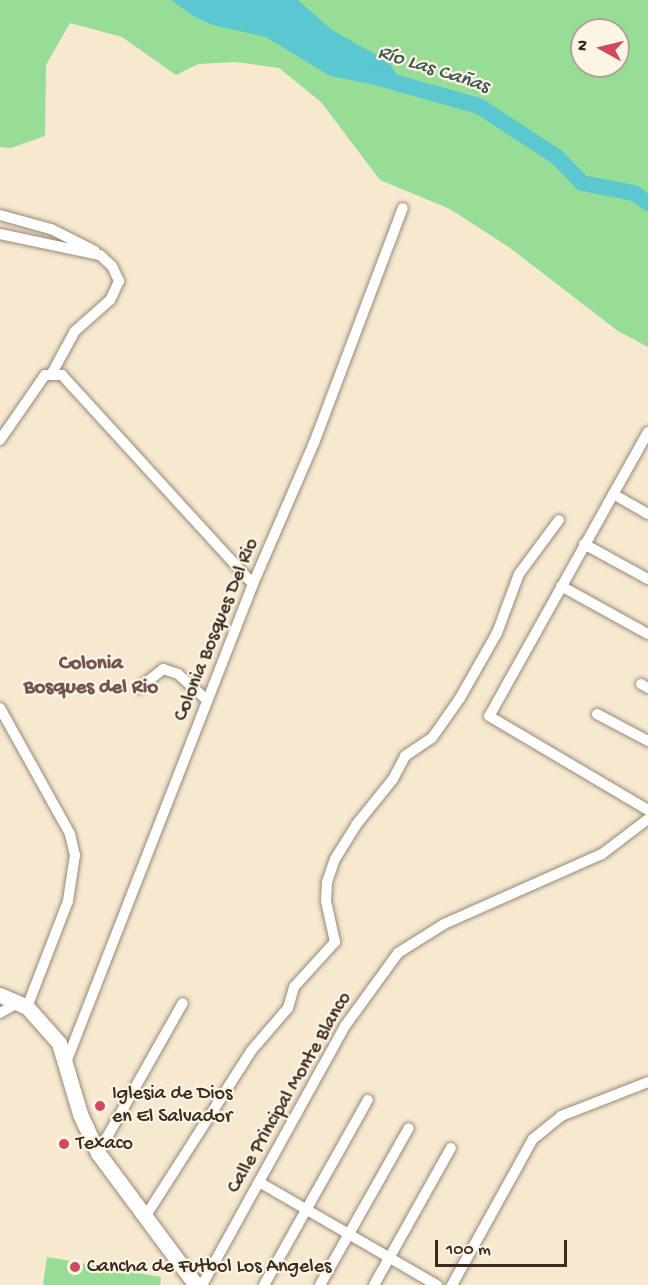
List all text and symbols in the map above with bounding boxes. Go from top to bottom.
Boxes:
north arrow [570,18,630,78]
text: N [574,39,594,52]
water label: Río Las Cañas [374,41,492,101]
street label: Colonia Bosques Del Rio [169,535,265,725]
district label: Colonia Bosques del Rio [24,652,158,702]
street label: Calle Principal Monte Blanco [223,988,357,1198]
place label: Iglesia de Dios en El Salvador [112,1082,232,1129]
marker: Iglesia de Dios en El Salvador [93,1099,107,1113]
place label: Texaco [76,1132,133,1156]
marker: Texaco [57,1137,71,1151]
scale bar [438,1228,570,1266]
text: 100 m [446,1240,491,1261]
place label: Cancha de Futbol Los Angeles [87,1255,331,1279]
marker: Cancha de Futbol Los Angeles [68,1260,82,1274]

